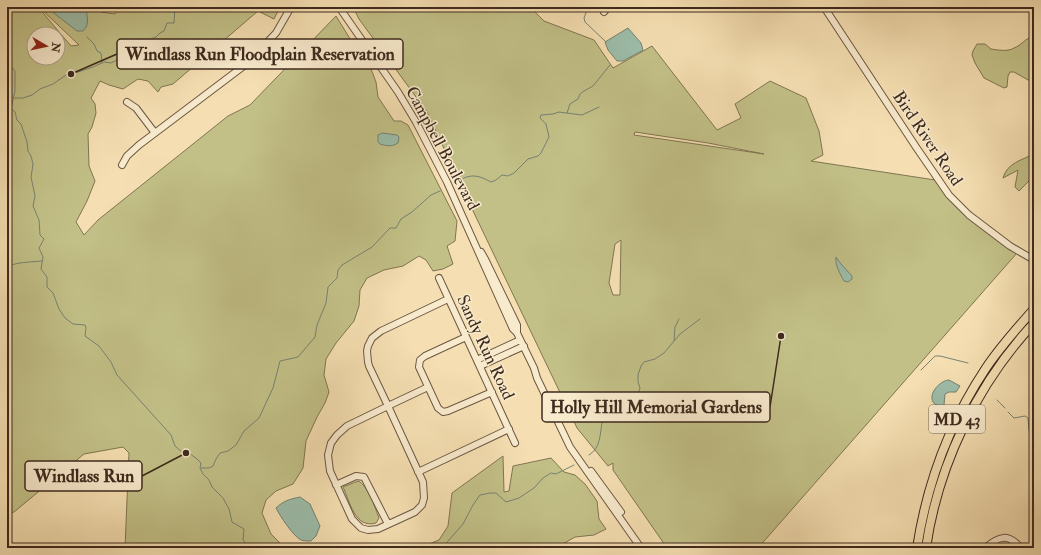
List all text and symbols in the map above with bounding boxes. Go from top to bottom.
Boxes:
north arrow [26,26,66,66]
callout: Windlass Run Floodplain Reservation [117,39,403,69]
text: N [48,41,63,54]
text: Windlass Run Floodplain Reservation [124,43,396,66]
street label: Campbell Boulevard [400,83,484,215]
street label: Bird River Road [888,87,967,190]
street label: Sandy Run Road [451,291,519,404]
callout: Holly Hill Memorial Gardens [542,392,770,422]
text: Holly Hill Memorial Gardens [550,396,762,419]
road number: MD 43 [929,405,985,433]
callout: Windlass Run [25,461,142,491]
text: Windlass Run [33,465,135,488]

